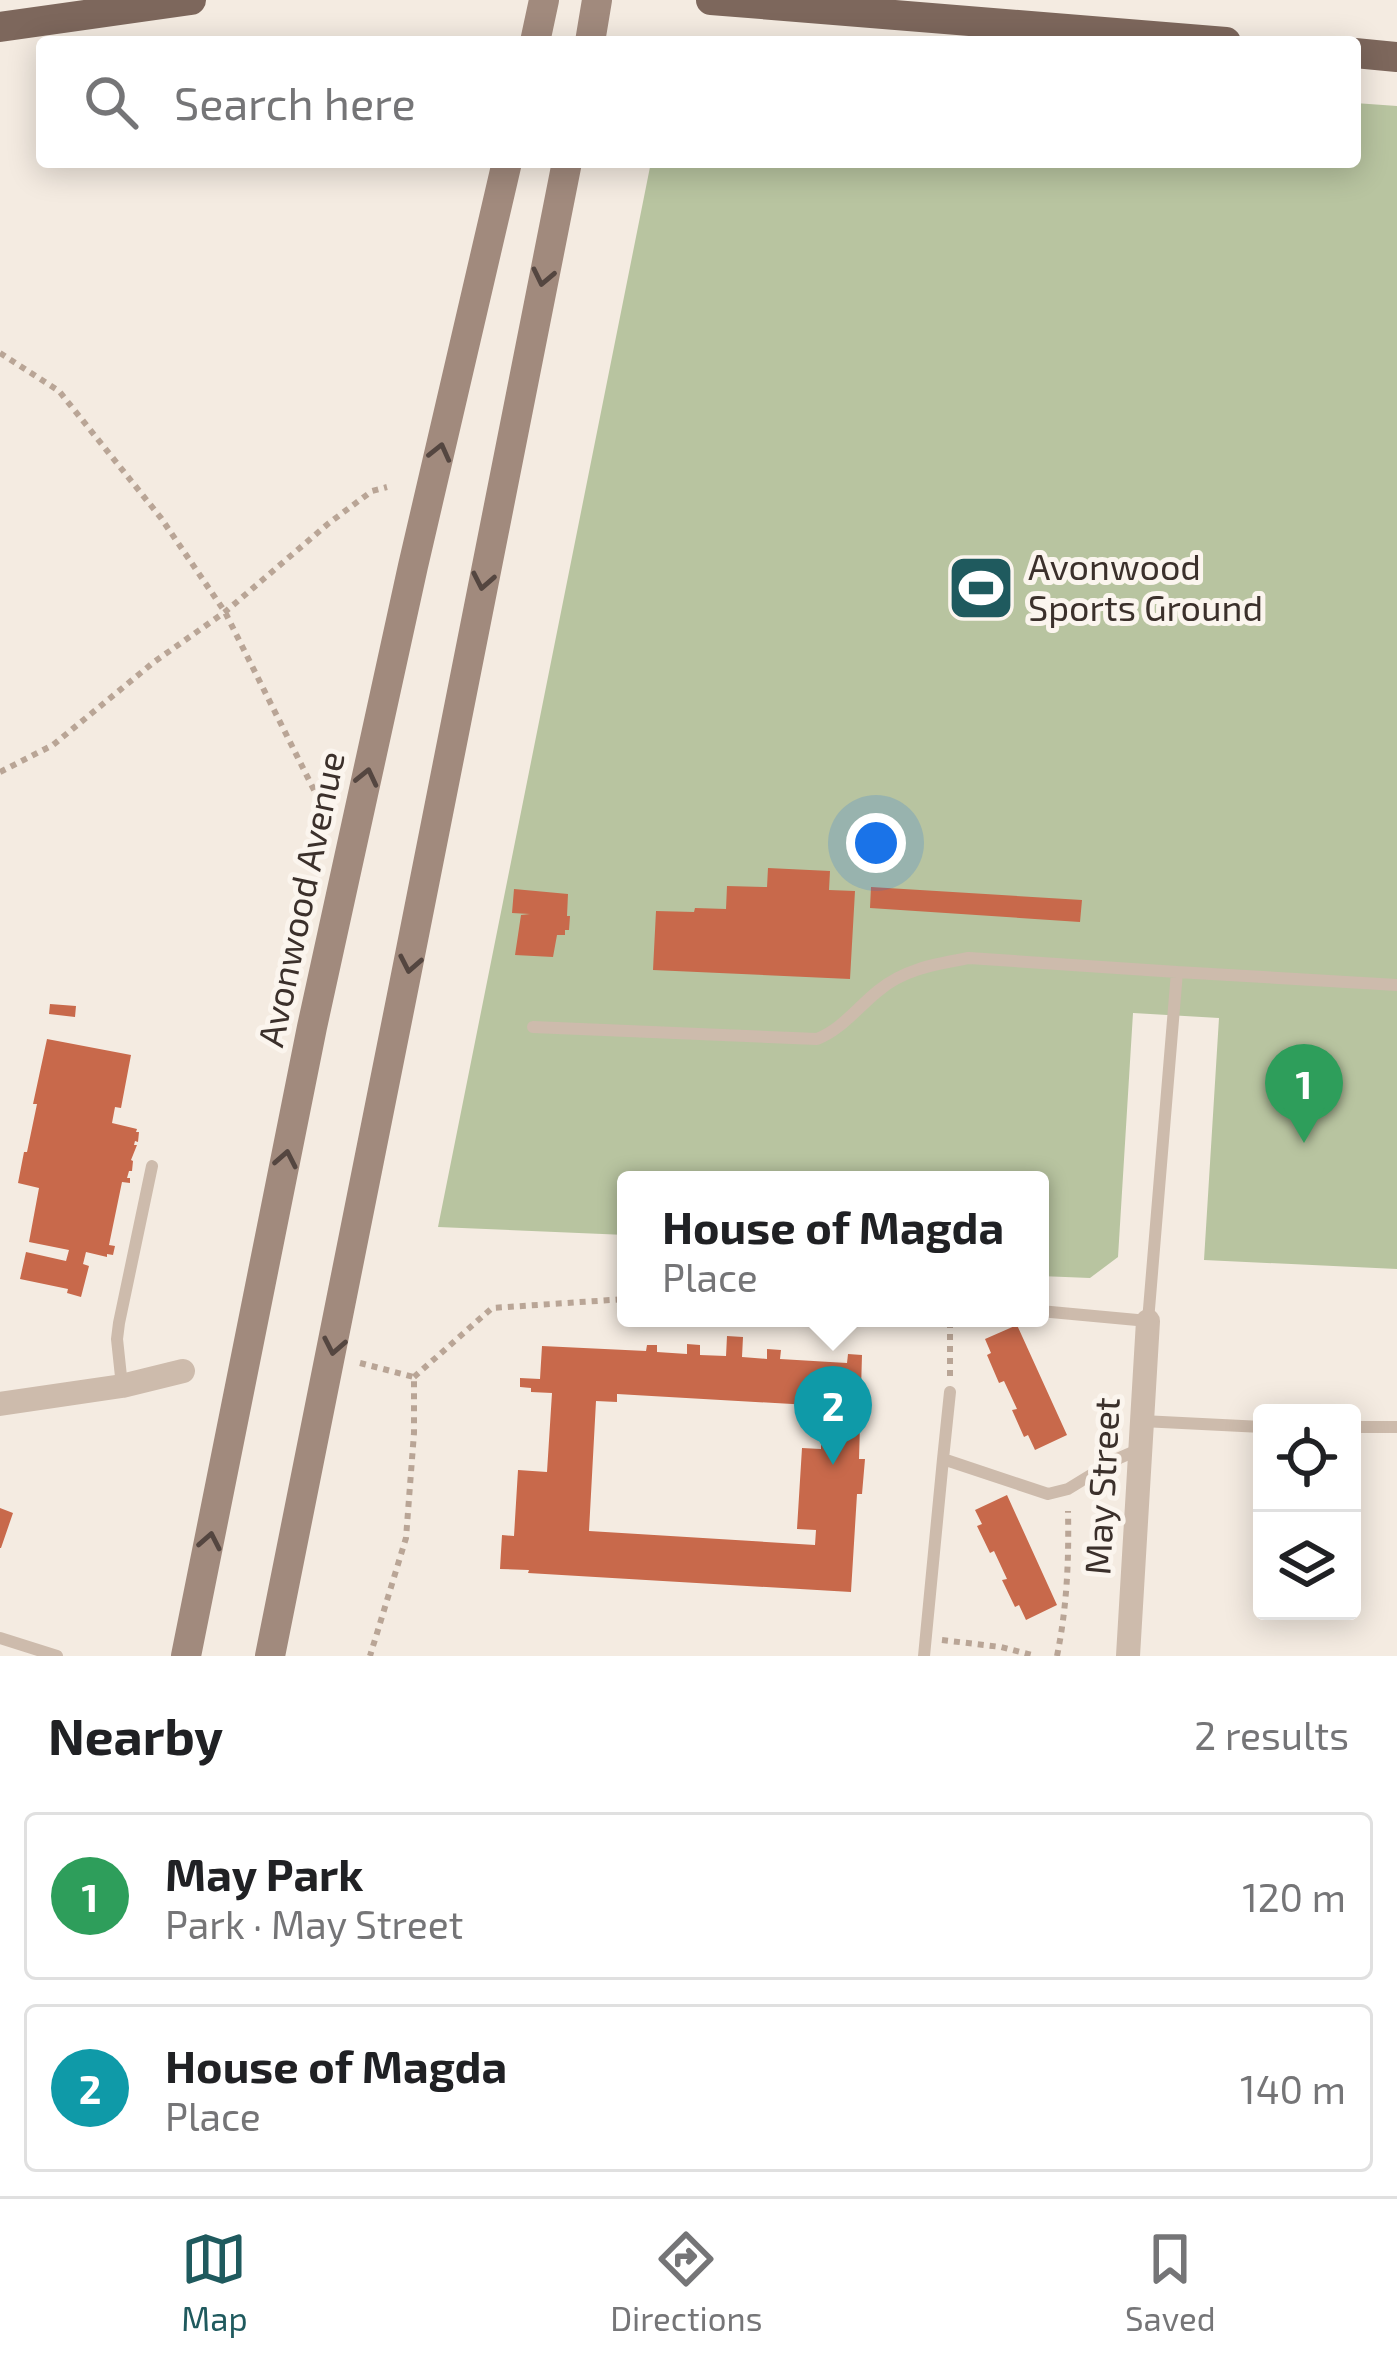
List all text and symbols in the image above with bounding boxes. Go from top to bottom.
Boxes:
search box [36,36,1361,168]
icon: search [78,69,144,135]
text: Search here [174,75,416,129]
one-way arrow [531,266,557,286]
one-way arrow [427,442,452,463]
place label: Avonwood Sports Ground [1028,544,1263,628]
sports icon: Avonwood Sports Ground [946,553,1016,623]
one-way arrow [471,570,496,590]
street label: Avonwood Avenue [247,747,352,1050]
one-way arrow [353,768,378,788]
your location [846,813,906,873]
one-way arrow [398,953,423,973]
pin: 1 [1265,1044,1343,1143]
one-way arrow [272,1149,298,1169]
popup [617,1171,1049,1327]
text: House of Magda [662,1199,1004,1253]
text: Place [662,1253,758,1300]
one-way arrow [322,1336,348,1356]
pin: 2 [794,1366,872,1465]
street label: May Street [1074,1396,1127,1576]
map controls [1253,1404,1361,1620]
button: locate [1253,1404,1361,1512]
button: layers [1253,1512,1361,1620]
one-way arrow [196,1532,222,1552]
text: Nearby [48,1704,223,1765]
text: 2 results [1194,1711,1349,1758]
text: May Park [165,1846,363,1900]
text: 1 [82,1873,98,1920]
text: 120 m [1242,1873,1346,1920]
text: Park · May Street [165,1900,463,1947]
text: House of Magda [165,2038,507,2092]
text: 2 [79,2065,101,2112]
text: 140 m [1240,2065,1346,2112]
text: Place [165,2092,261,2139]
tab: Map [181,2226,248,2338]
tab: Directions [610,2226,762,2338]
tab: Saved [1125,2226,1216,2338]

